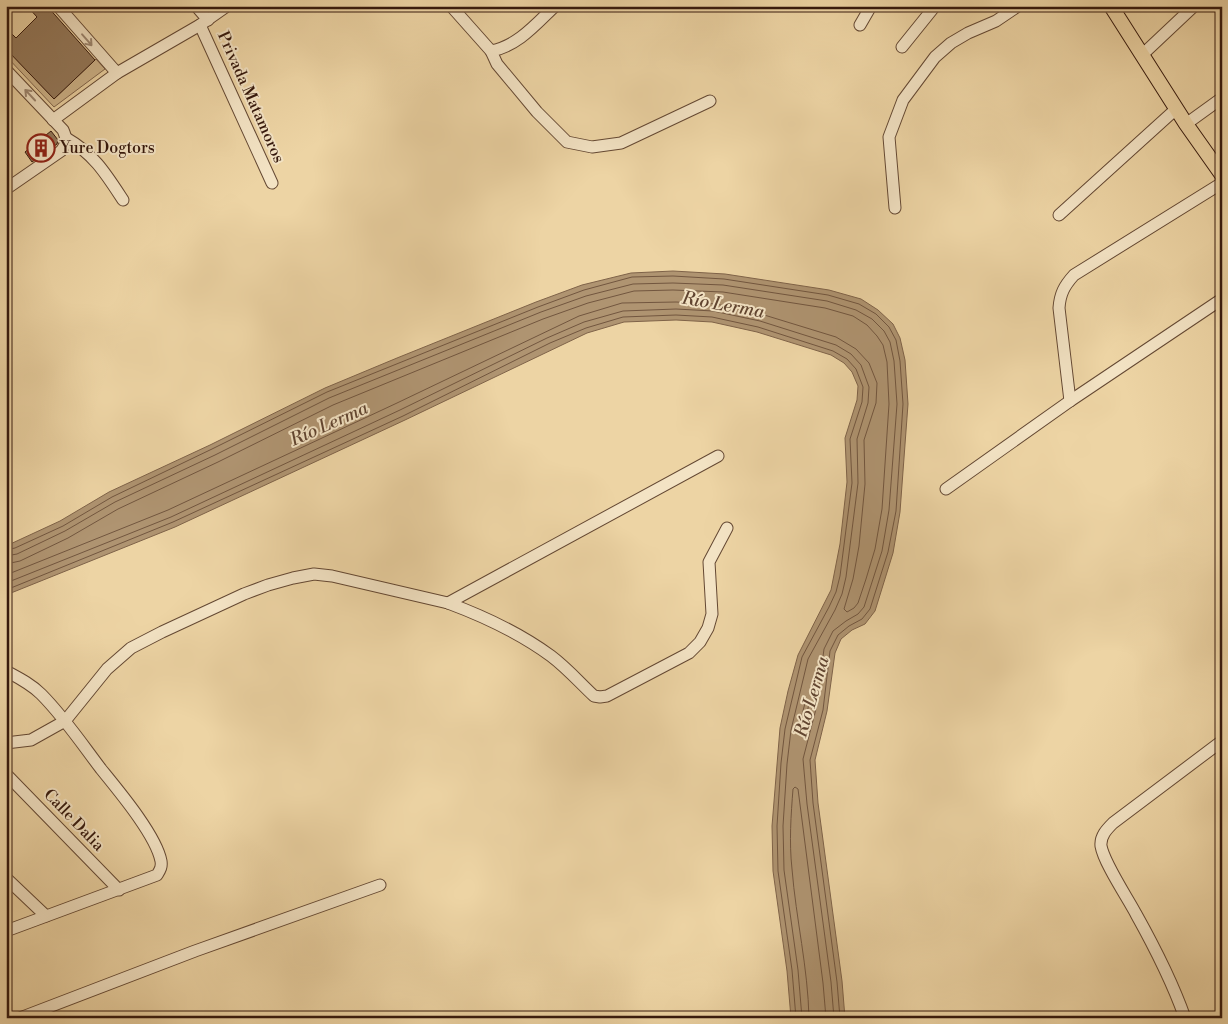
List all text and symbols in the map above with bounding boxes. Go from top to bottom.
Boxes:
street label: Privada Matamoros [213,28,289,166]
one-way arrow [81,33,93,46]
one-way arrow [24,88,36,101]
building icon: Yure Dogtors [26,133,56,163]
place label: Yure Dogtors [59,138,155,158]
water label: Río Lerma [679,286,767,324]
water label: Río Lerma [285,396,373,452]
water label: Río Lerma [789,653,835,741]
street label: Calle Dalia [40,785,109,856]

